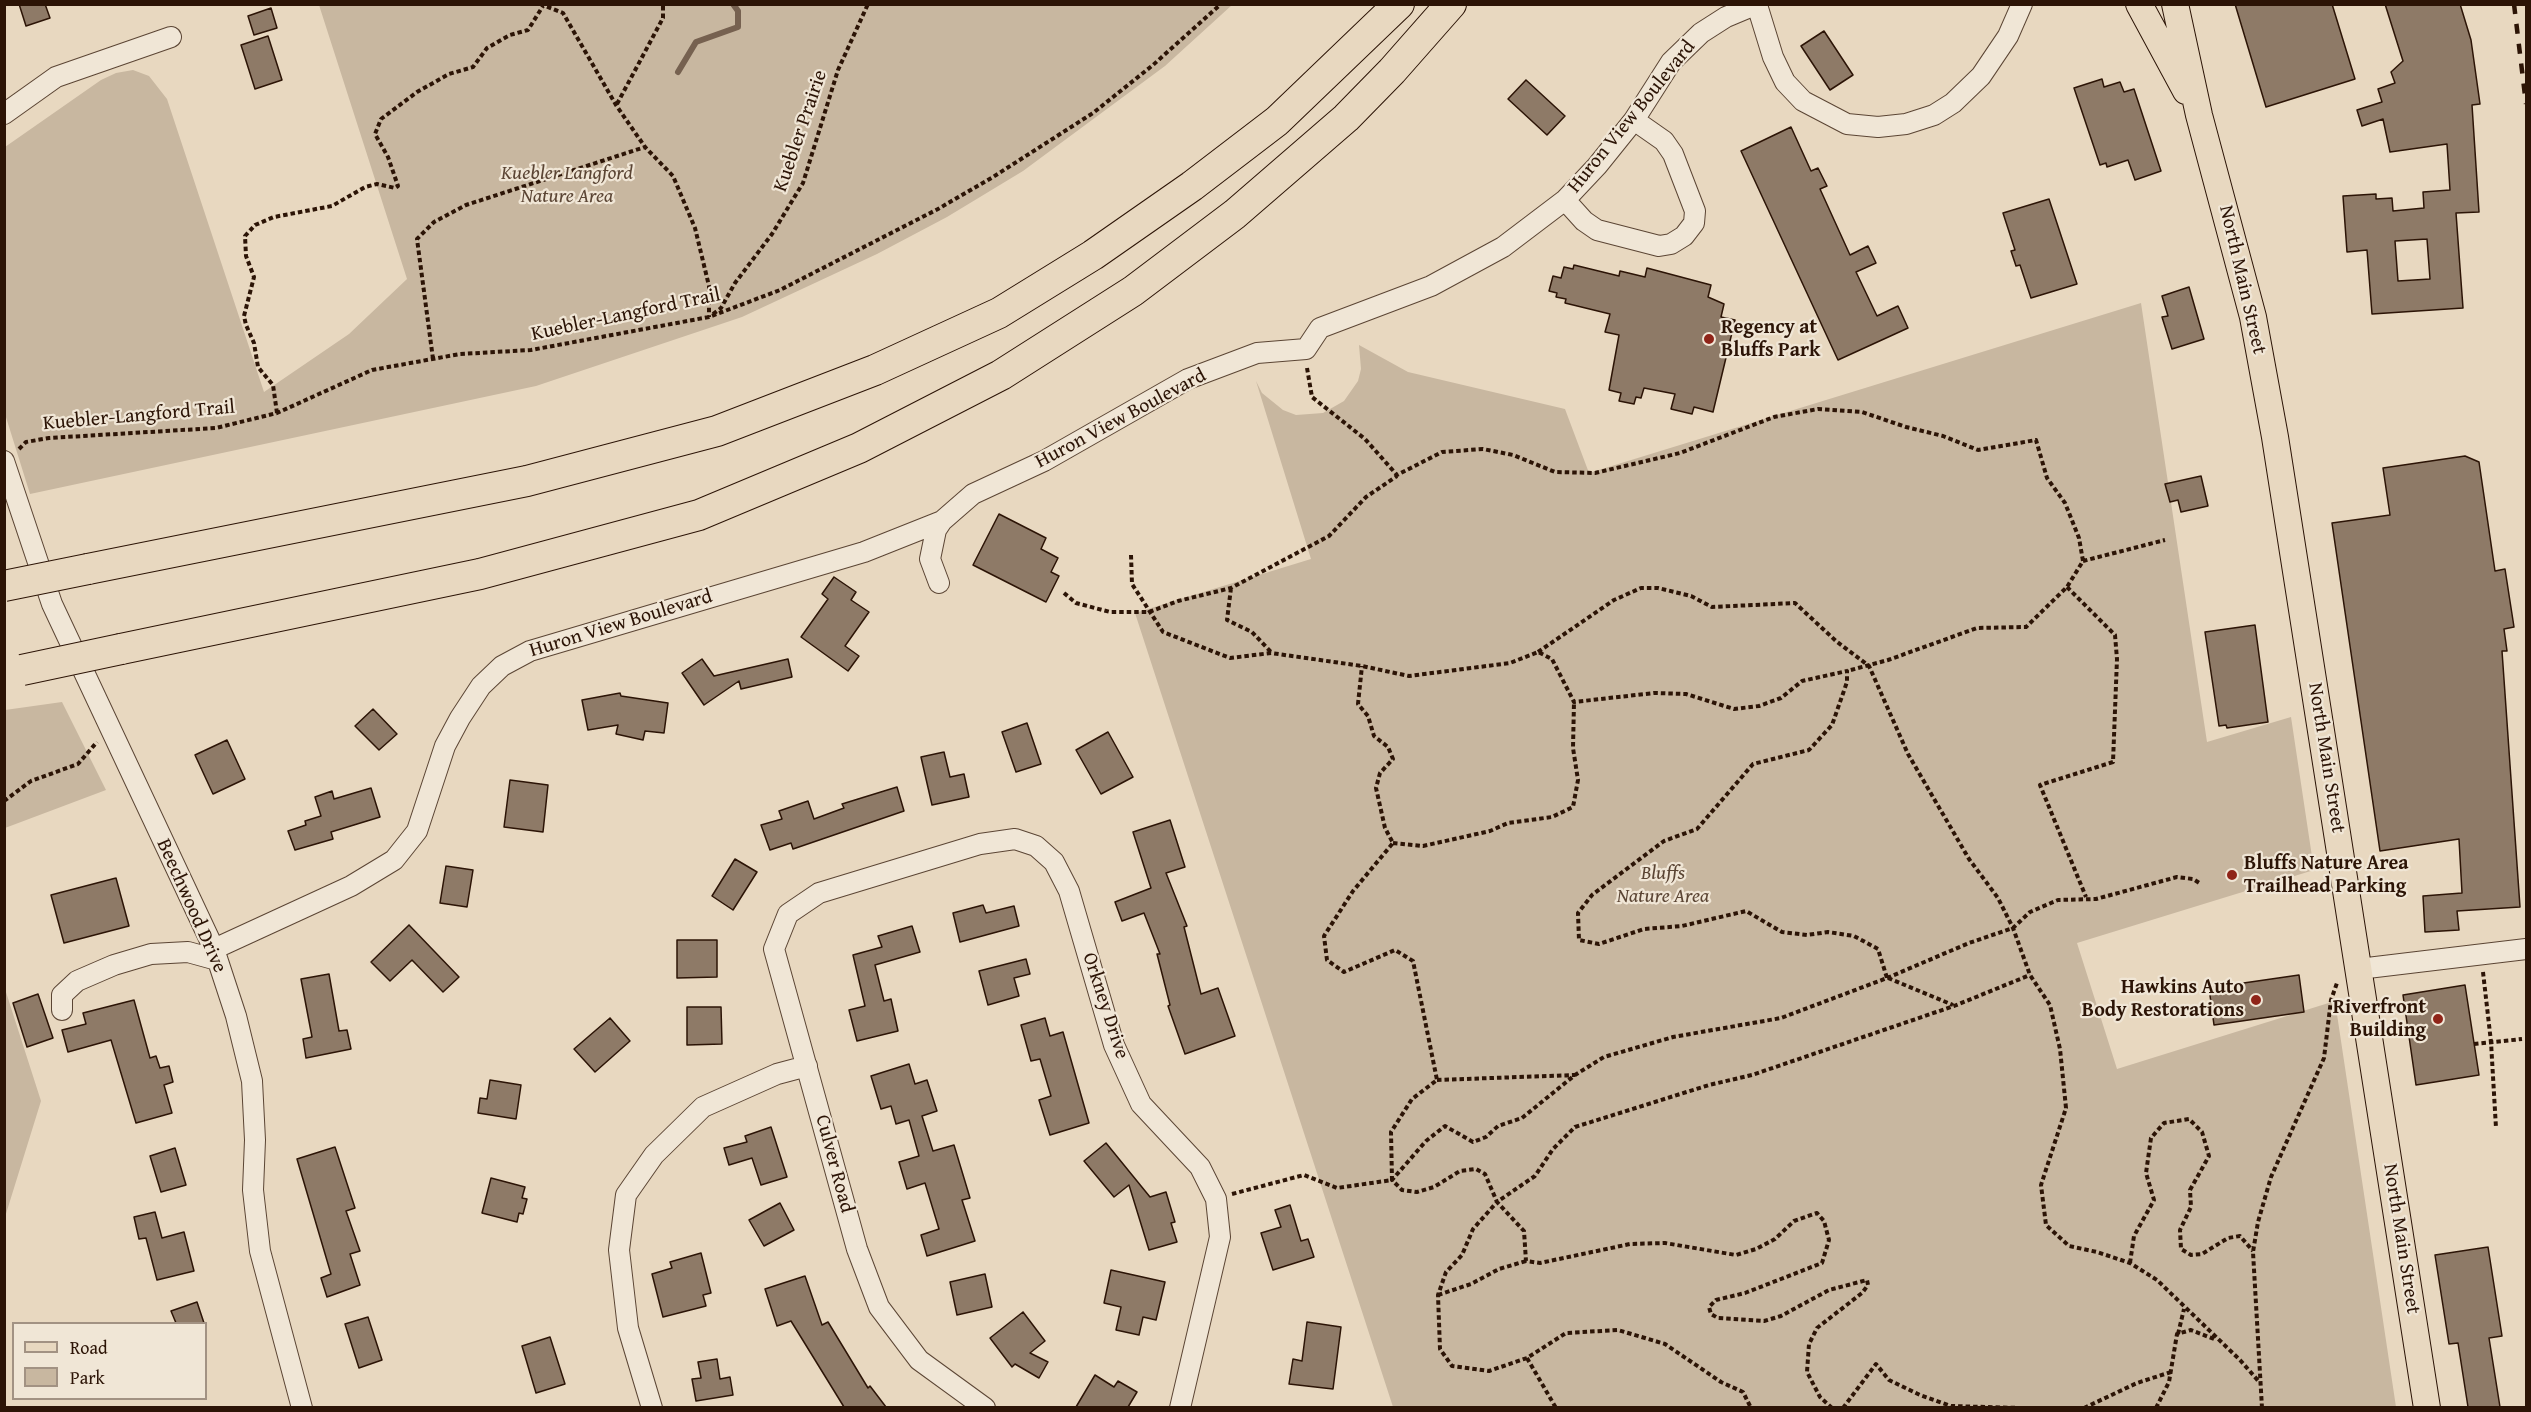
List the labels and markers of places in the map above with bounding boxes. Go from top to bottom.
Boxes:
place label: Regency at Bluffs Park [1721,316,1820,363]
marker: Regency at Bluffs Park [1702,332,1716,346]
place label: Bluffs Nature Area Trailhead Parking [2244,852,2409,899]
marker: Bluffs Nature Area Trailhead Parking [2225,868,2239,882]
place label: Hawkins Auto Body Restorations [2082,976,2244,1023]
marker: Hawkins Auto Body Restorations [2249,993,2263,1007]
place label: Riverfront Building [2333,996,2426,1043]
marker: Riverfront Building [2431,1012,2445,1026]

